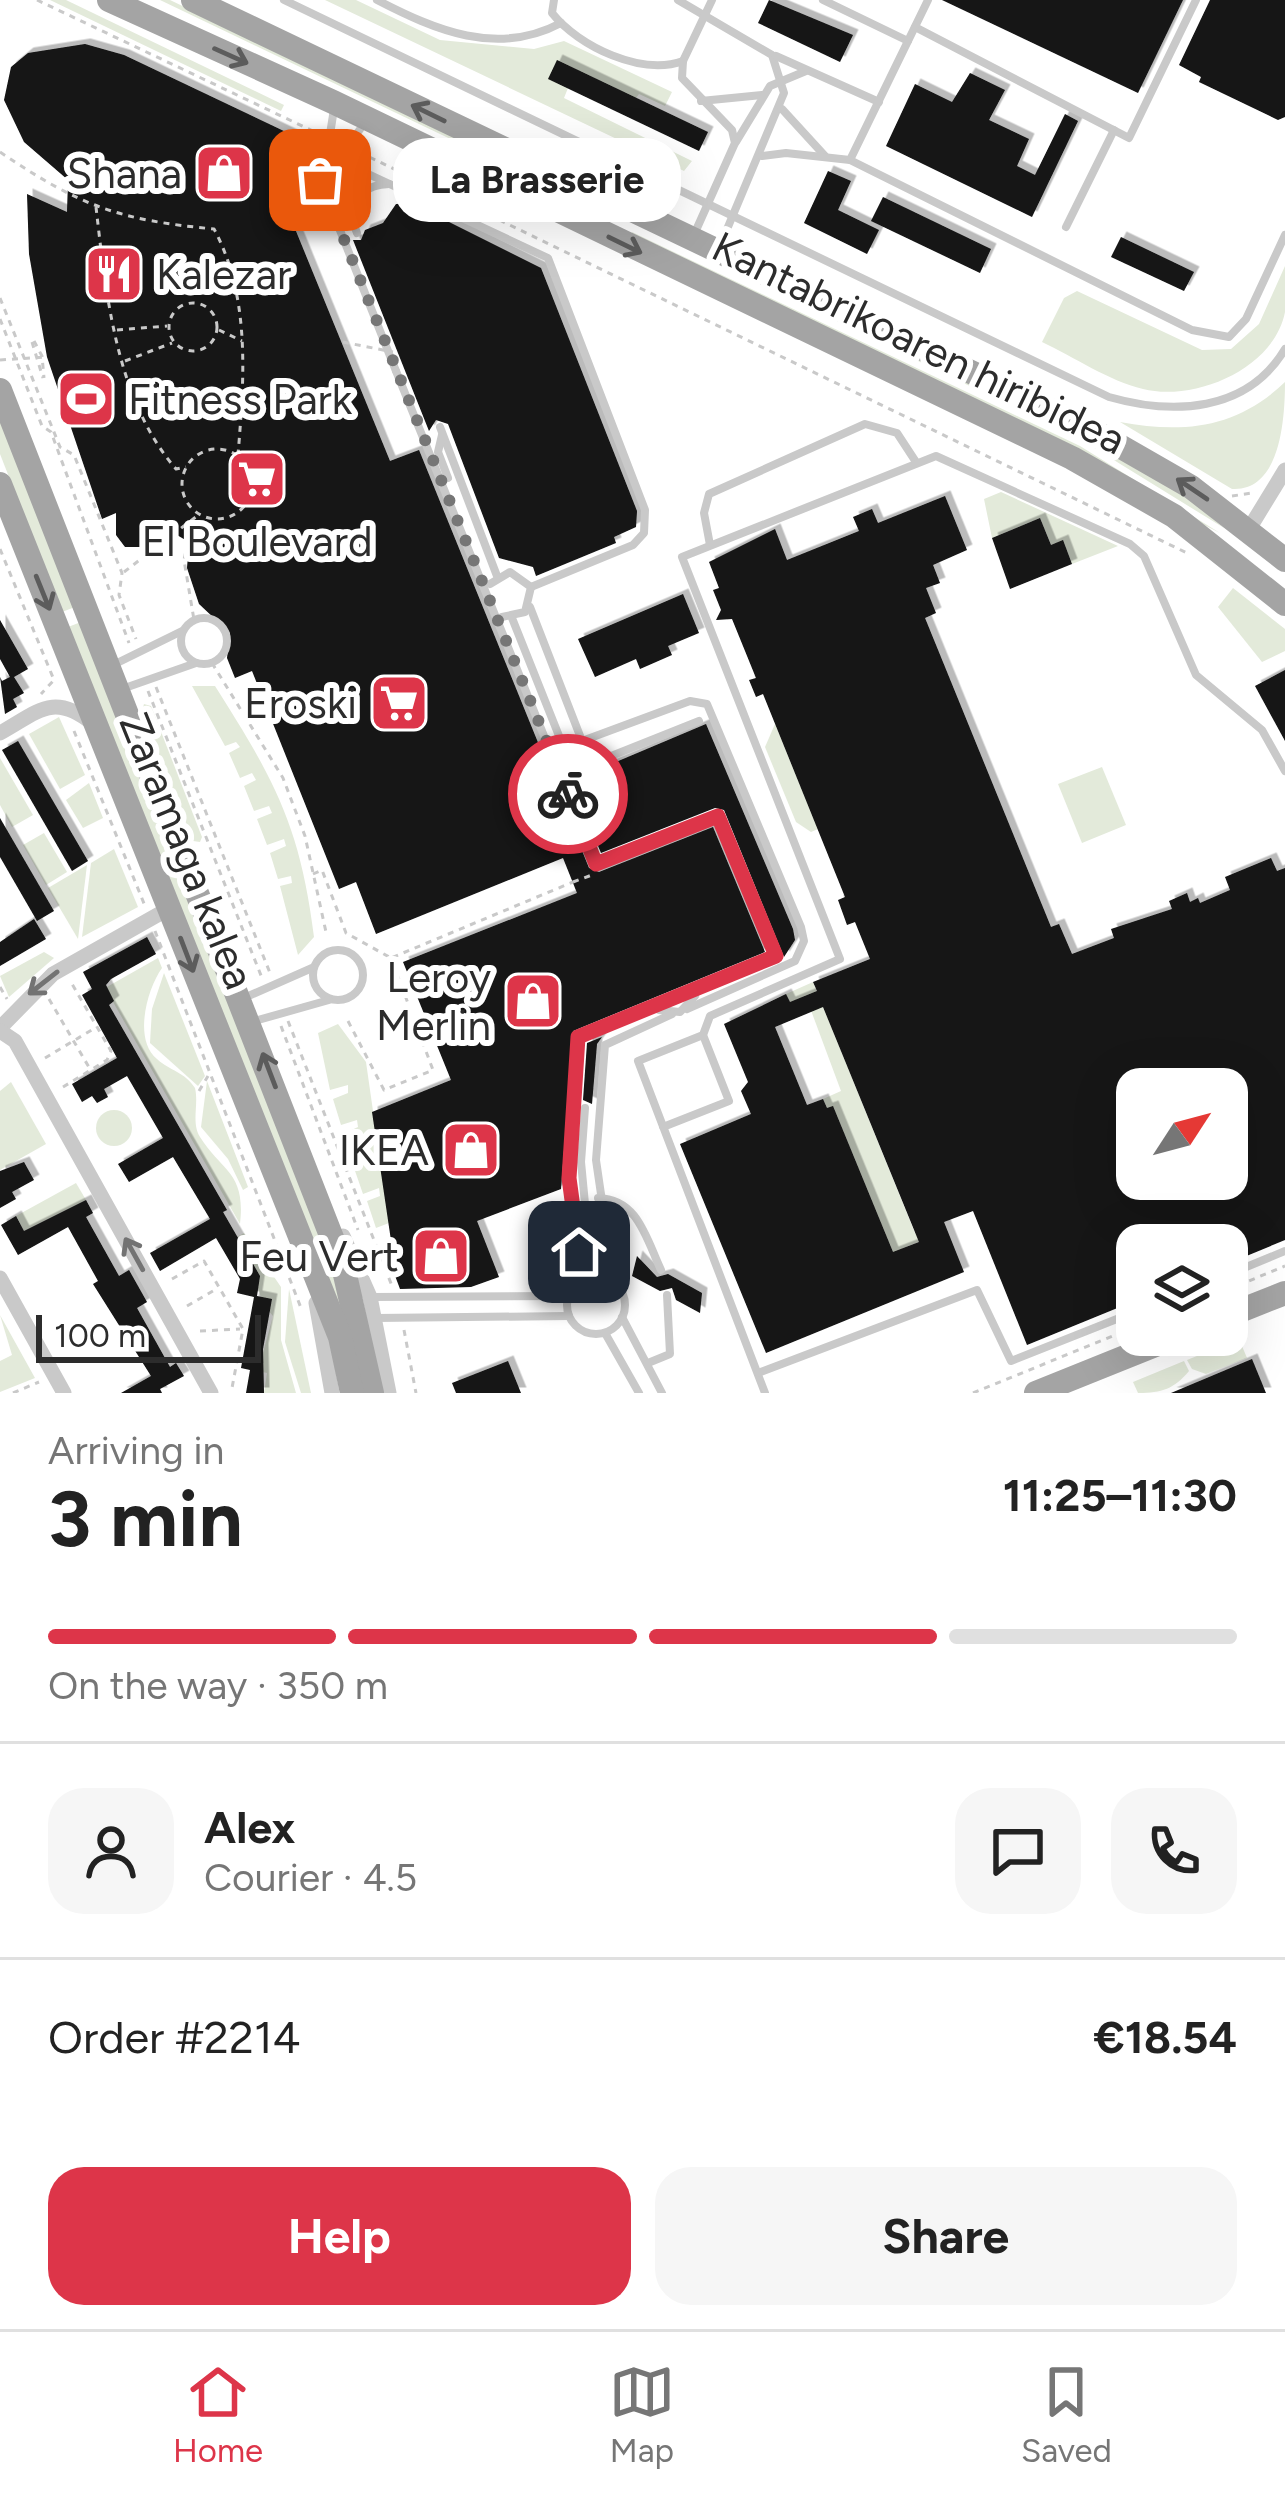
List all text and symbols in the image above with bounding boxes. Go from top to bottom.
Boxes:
one-way arrow [212,47,248,69]
one-way arrow [411,101,447,123]
pin [269,129,371,231]
callout: La Brasserie [392,138,680,222]
shop icon: Shana [193,142,255,204]
icon: bag [287,147,353,213]
place label: Shana [66,148,182,199]
text: La Brasserie [430,156,644,203]
street label: Kantabrikoaren hiribidea [704,221,1134,465]
one-way arrow [606,235,642,257]
restaurant icon: Kalezar [83,243,145,305]
place label: Kalezar [156,249,291,300]
sports icon: Fitness Park [55,368,117,430]
place label: Fitness Park [128,374,353,425]
supermarket icon: El Boulevard [226,448,288,510]
one-way arrow [1176,477,1210,502]
place label: El Boulevard [141,516,373,567]
one-way arrow [34,573,55,610]
supermarket icon: Eroski [368,672,430,734]
place label: Eroski [244,678,357,729]
street label: Zaramaga kalea [109,706,265,996]
courier [508,734,628,854]
icon: bike [535,761,601,827]
one-way arrow [177,936,199,973]
place label: Leroy Merlin [376,952,491,1051]
one-way arrow [27,969,59,996]
shop icon: Leroy Merlin [502,970,564,1032]
one-way arrow [256,1053,278,1090]
north arrow [1116,1068,1248,1200]
map controls [1116,1068,1248,1356]
shop icon: IKEA [440,1119,502,1181]
place label: IKEA [339,1125,430,1176]
pin [528,1201,630,1303]
icon: home [546,1219,612,1285]
button: layers [1116,1224,1248,1356]
shop icon: Feu Vert [410,1225,472,1287]
place label: Feu Vert [239,1231,399,1282]
one-way arrow [122,1238,145,1273]
scale bar [36,1309,261,1362]
text: 100 m [54,1316,146,1355]
text: Arriving in [48,1427,224,1474]
text: 11:25–11:30 [1003,1468,1237,1522]
text: 3 min [48,1472,243,1566]
text: On the way · 350 m [48,1662,388,1709]
button: person [48,1788,174,1914]
button: chat [955,1788,1081,1914]
button: phone [1111,1788,1237,1914]
text: Alex [204,1800,295,1854]
text: Courier · 4.5 [204,1854,417,1901]
text: Order #2214 [48,2010,301,2064]
text: €18.54 [1093,2010,1237,2064]
button: Help [48,2167,631,2305]
button: Share [655,2167,1237,2305]
tab: Home [173,2359,263,2470]
tab: Map [609,2359,675,2470]
tab: Saved [1021,2359,1112,2470]

